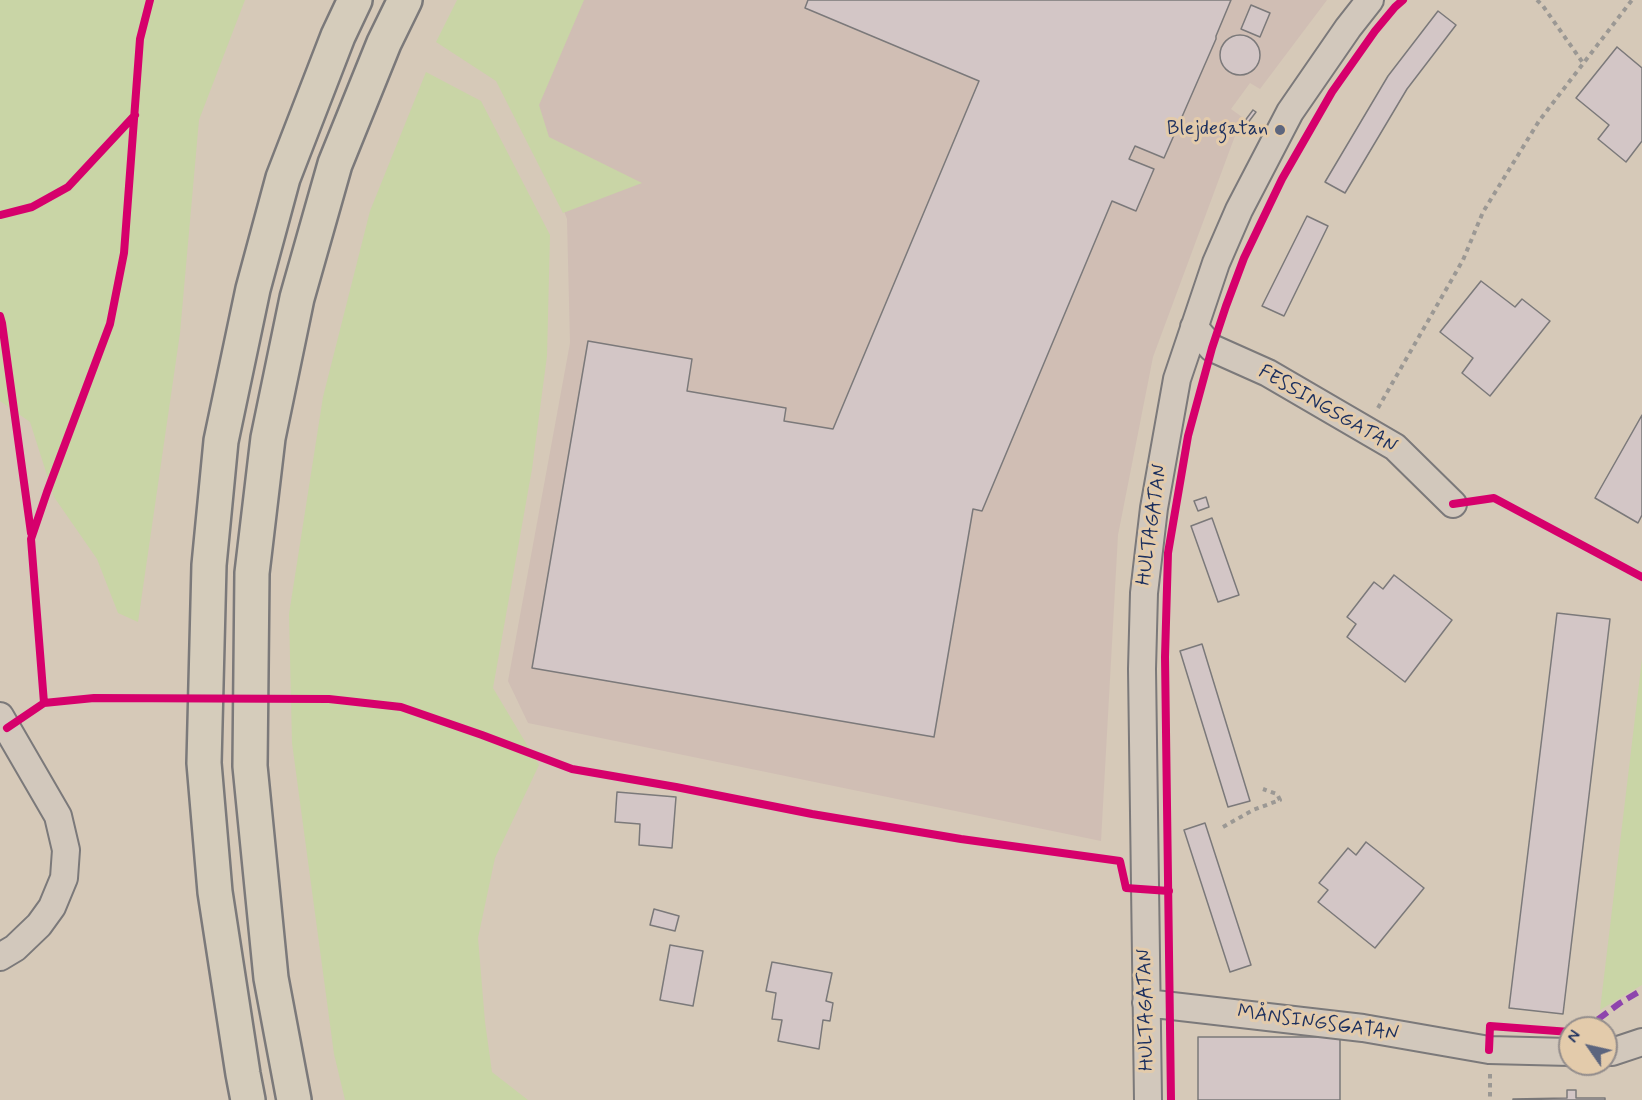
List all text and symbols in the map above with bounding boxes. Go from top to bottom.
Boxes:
place label: Blejdegatan [1167,118,1268,142]
marker: Blejdegatan [1273,123,1287,137]
street label: FESSINGSGATAN [1254,361,1400,459]
street label: HULTAGATAN [1133,463,1173,587]
street label: HULTAGATAN [1134,949,1160,1071]
street label: MÅNSINGSGATAN [1236,1001,1400,1047]
north arrow [1558,1016,1618,1076]
text: N [1563,1026,1586,1047]

